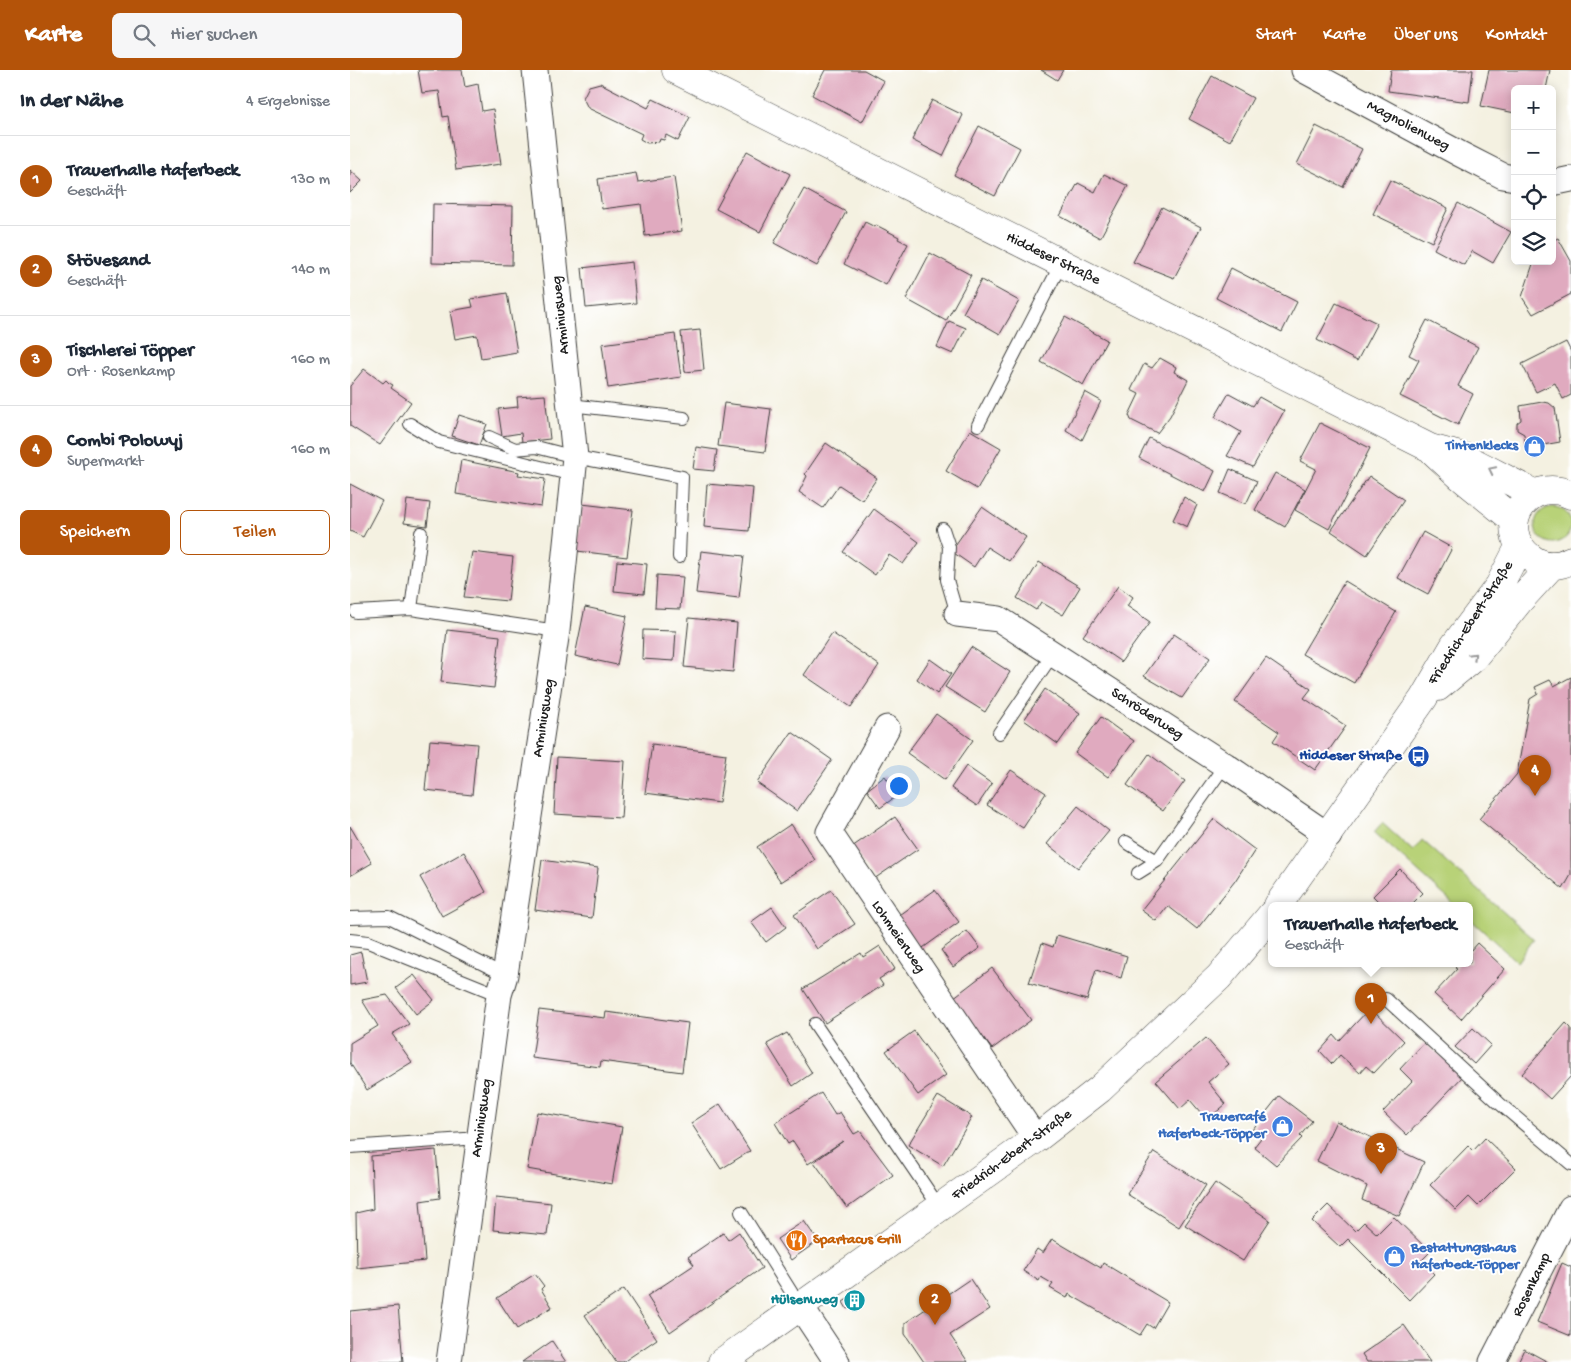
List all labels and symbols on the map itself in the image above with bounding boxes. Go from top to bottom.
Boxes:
street label: Magnolienweg [1363,97,1453,155]
street label: Hiddeser Straße [1003,228,1103,290]
street label: Arminiusweg [548,275,574,355]
shop icon: Tintenklecks [1522,434,1546,458]
place label: Tintenklecks [1445,437,1519,455]
one-way arrow [1488,466,1497,476]
street label: Friedrich-Ebert-Straße [1424,558,1518,689]
one-way arrow [1468,653,1477,662]
street label: Arminiusweg [529,678,559,758]
street label: Schröderweg [1107,684,1187,744]
bus stop icon: Hiddeser Straße [1406,744,1430,768]
place label: Hiddeser Straße [1299,747,1403,765]
pin: 4 [1519,755,1551,796]
your location [886,773,912,799]
street label: Lohmeierweg [867,897,929,977]
pin: 1 [1355,983,1387,1024]
street label: Arminiusweg [468,1078,496,1158]
street label: Friedrich-Ebert-Straße [948,1105,1076,1205]
place label: Trauercafé Haferbeck-Töpper [1158,1108,1268,1143]
shop icon: Trauercafé Haferbeck-Töpper [1270,1114,1294,1138]
pin: 3 [1365,1133,1397,1174]
restaurant icon: Spartacus Grill [785,1228,809,1252]
place label: Spartacus Grill [813,1231,902,1249]
place label: Bestattungshaus Haferbeck-Töpper [1410,1239,1521,1274]
shop icon: Bestattungshaus Haferbeck-Töpper [1383,1245,1407,1269]
street label: Rosenkamp [1509,1249,1555,1320]
pin: 2 [919,1284,951,1325]
building icon: Hülsenweg [842,1288,866,1312]
place label: Hülsenweg [771,1291,838,1309]

